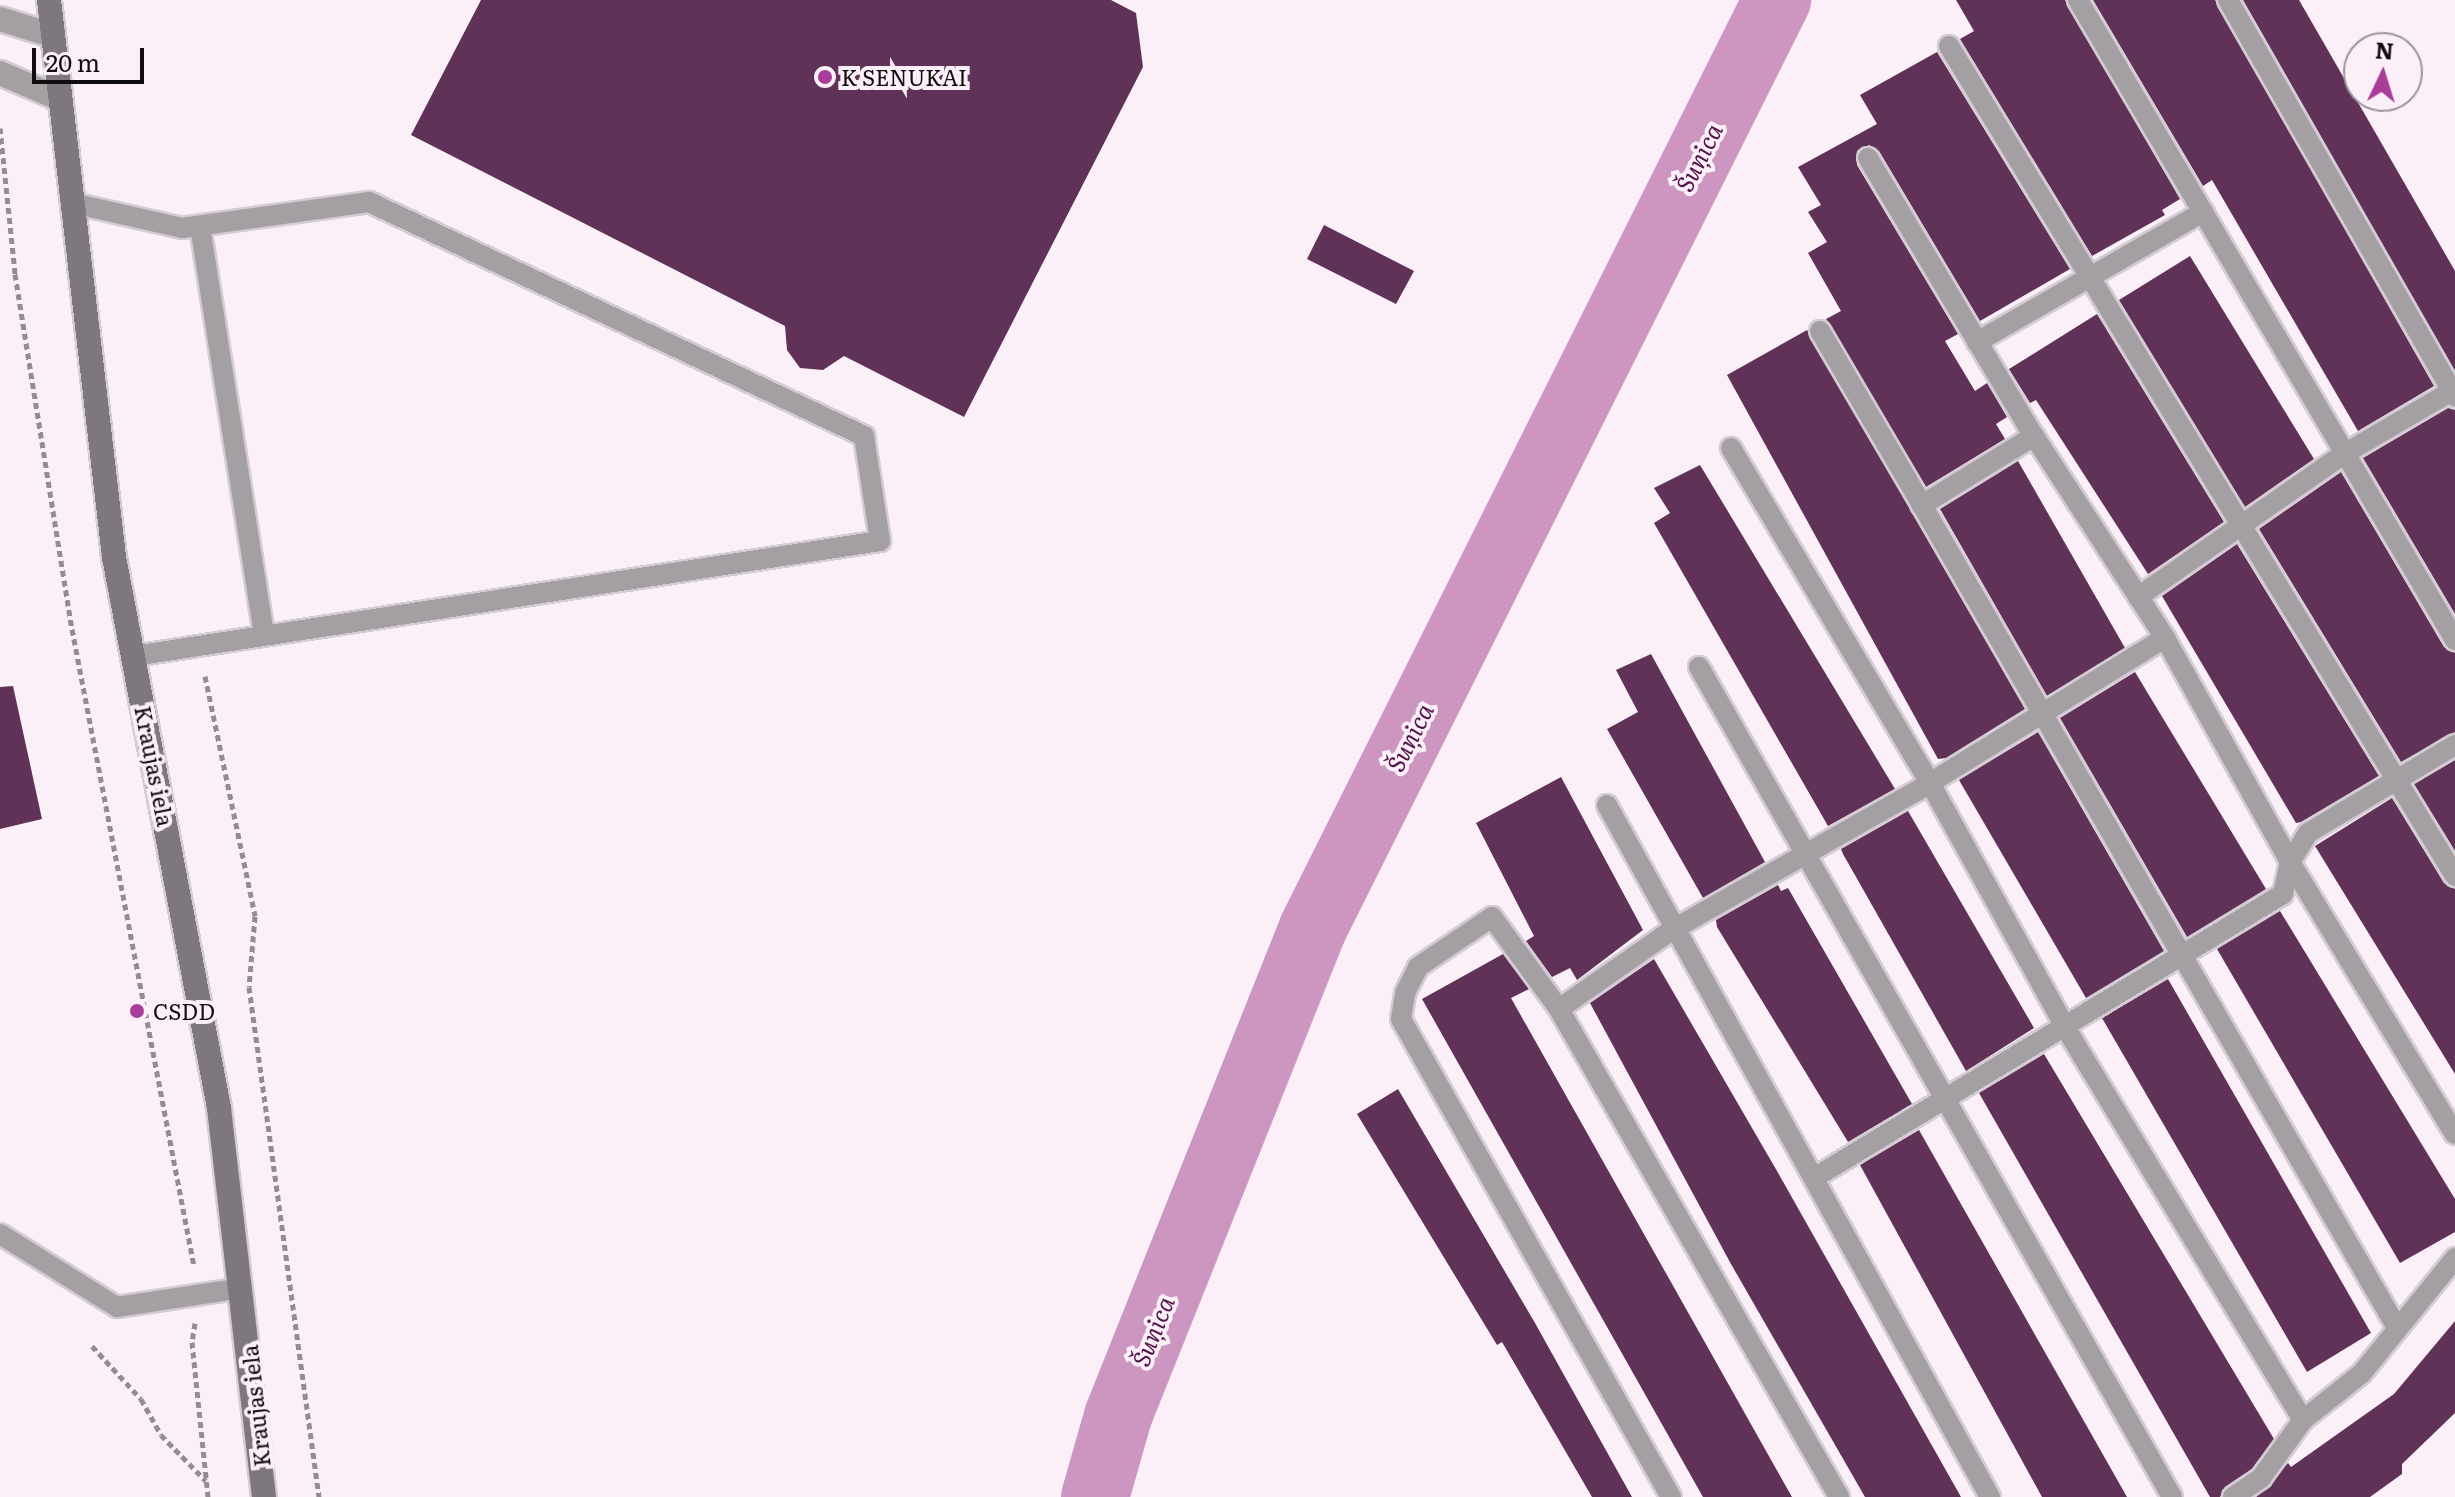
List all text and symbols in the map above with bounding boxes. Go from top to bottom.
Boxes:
scale bar [36,32,148,82]
north arrow [2343,32,2423,112]
text: N [2374,32,2395,67]
text: 20 m [46,44,100,79]
place label: K SENUKAI [841,64,967,90]
marker: K SENUKAI [816,68,834,86]
water label: Šuņica [1669,118,1727,196]
water label: Šuņica [1380,698,1438,776]
street label: Kraujas iela [130,703,180,829]
place label: CSDD [153,998,215,1024]
marker: CSDD [128,1002,146,1020]
water label: Šuņica [1125,1292,1179,1370]
street label: Kraujas iela [235,1344,275,1468]

